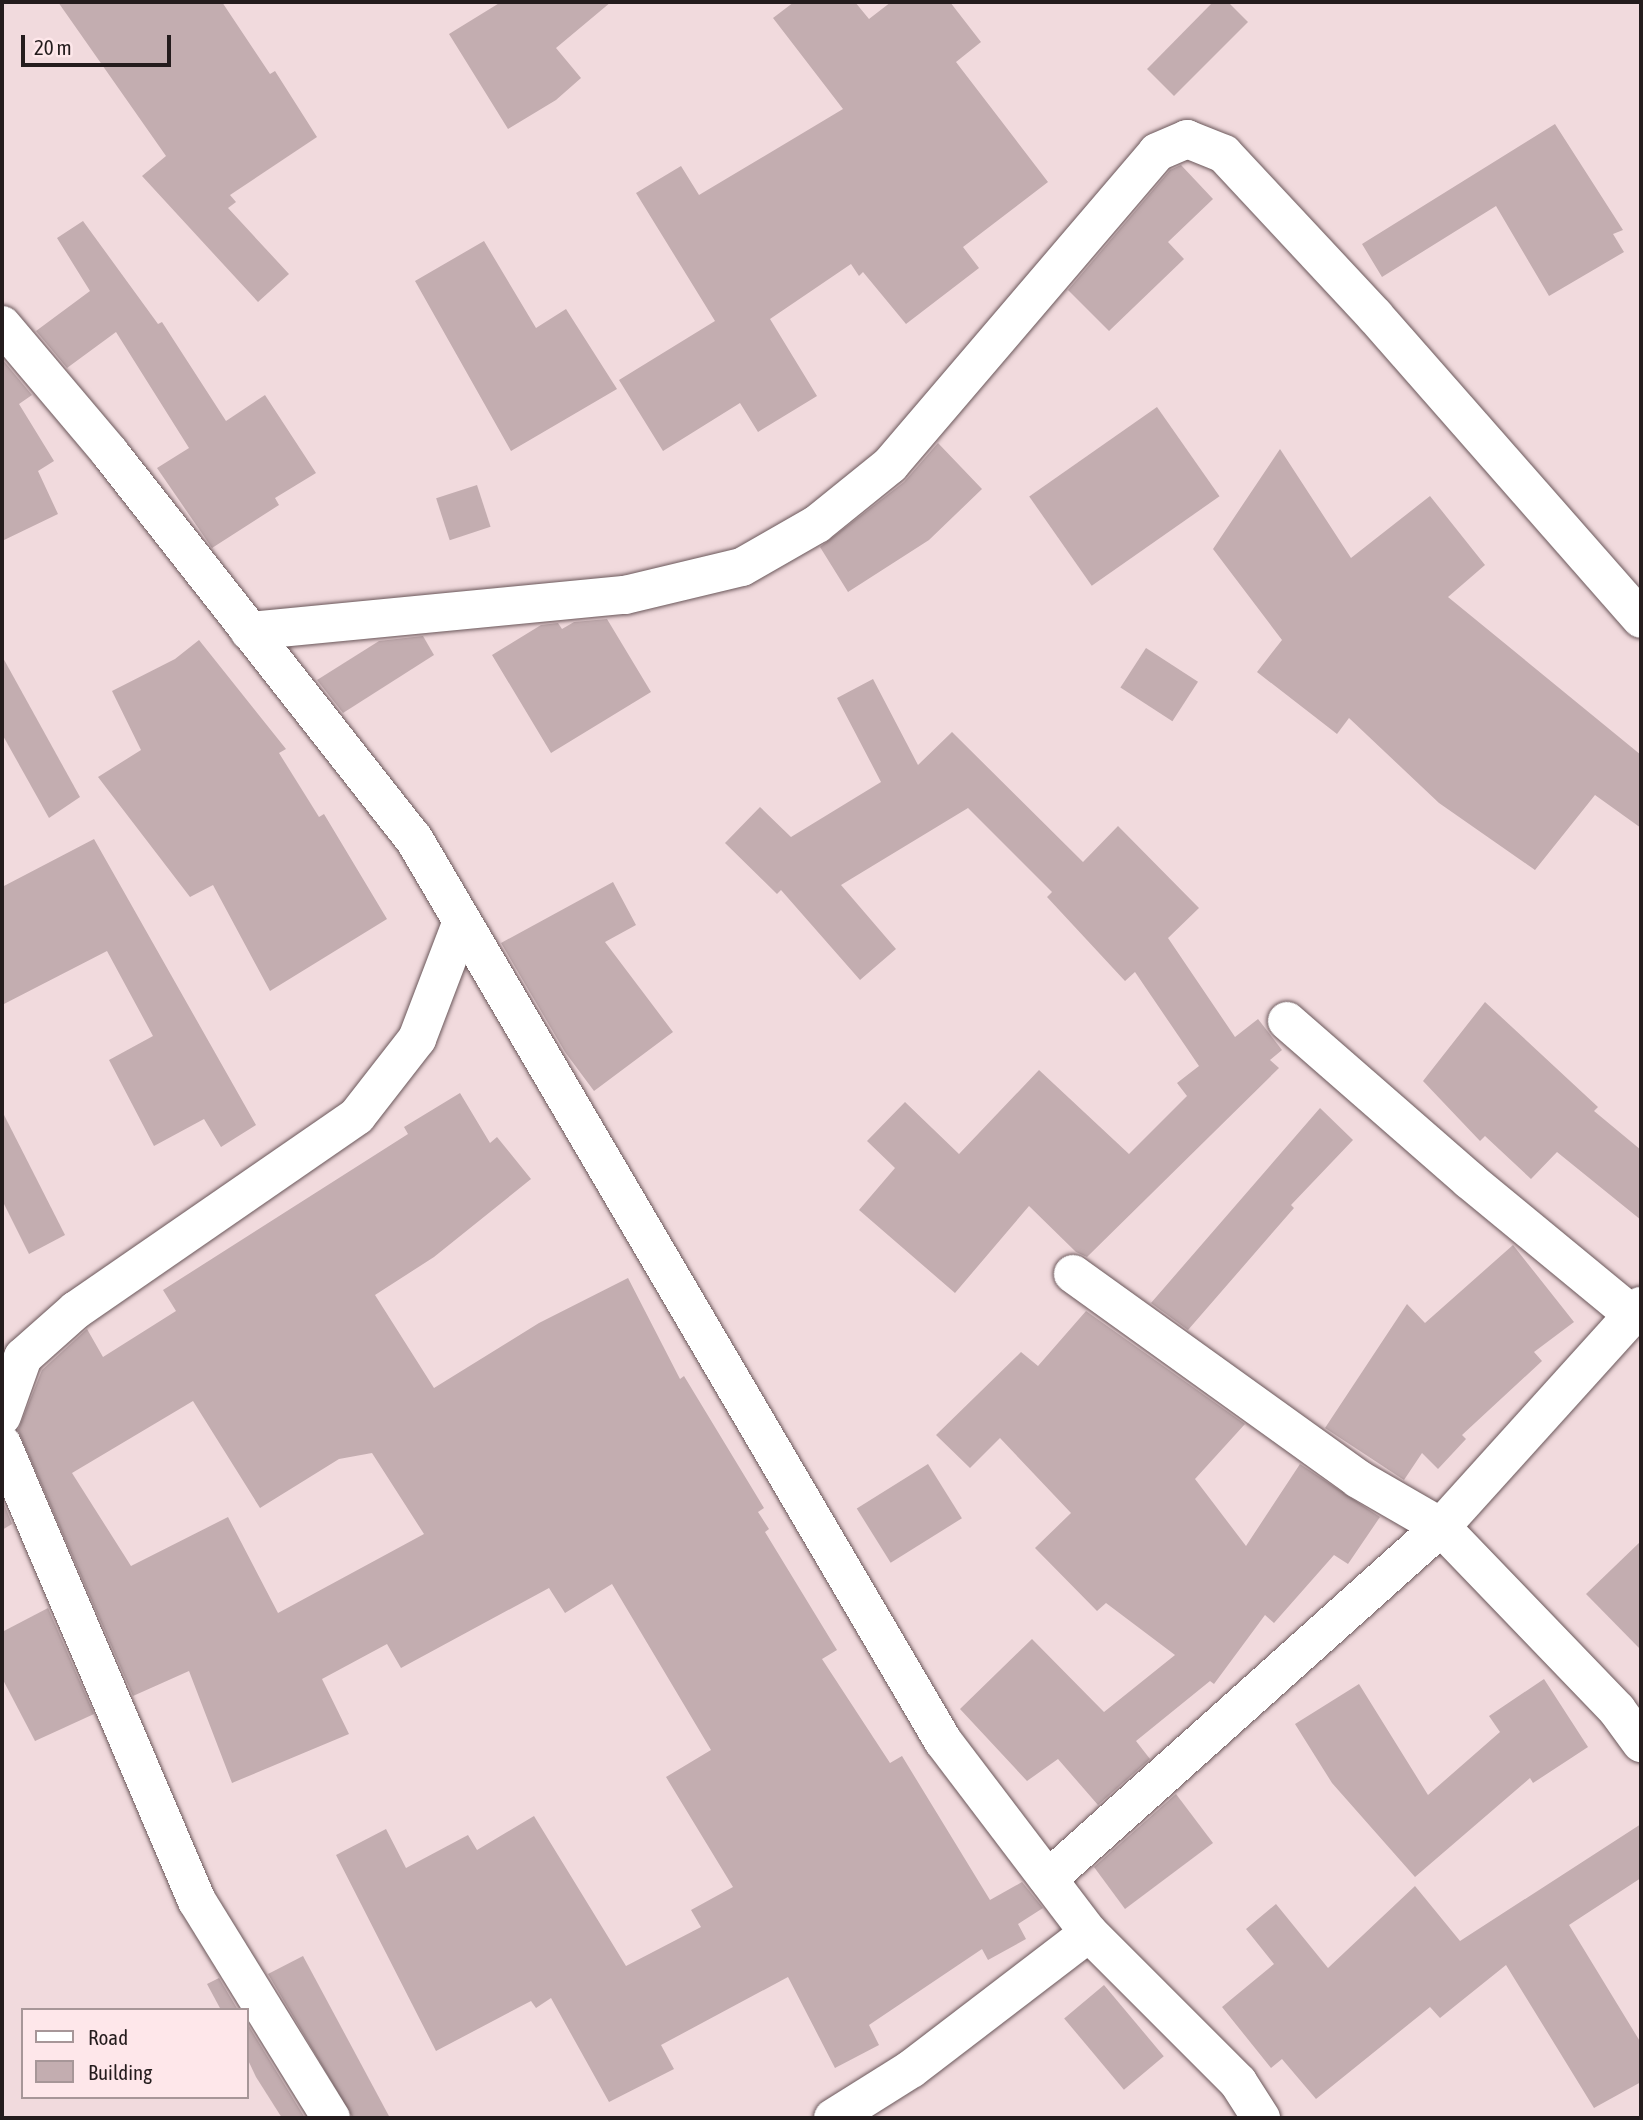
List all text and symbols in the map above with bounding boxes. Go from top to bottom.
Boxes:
scale bar [24,21,175,65]
text: 20 m [34,35,72,59]
legend [21,2008,248,2099]
text: Road [88,2025,128,2049]
text: Building [88,2060,152,2084]

